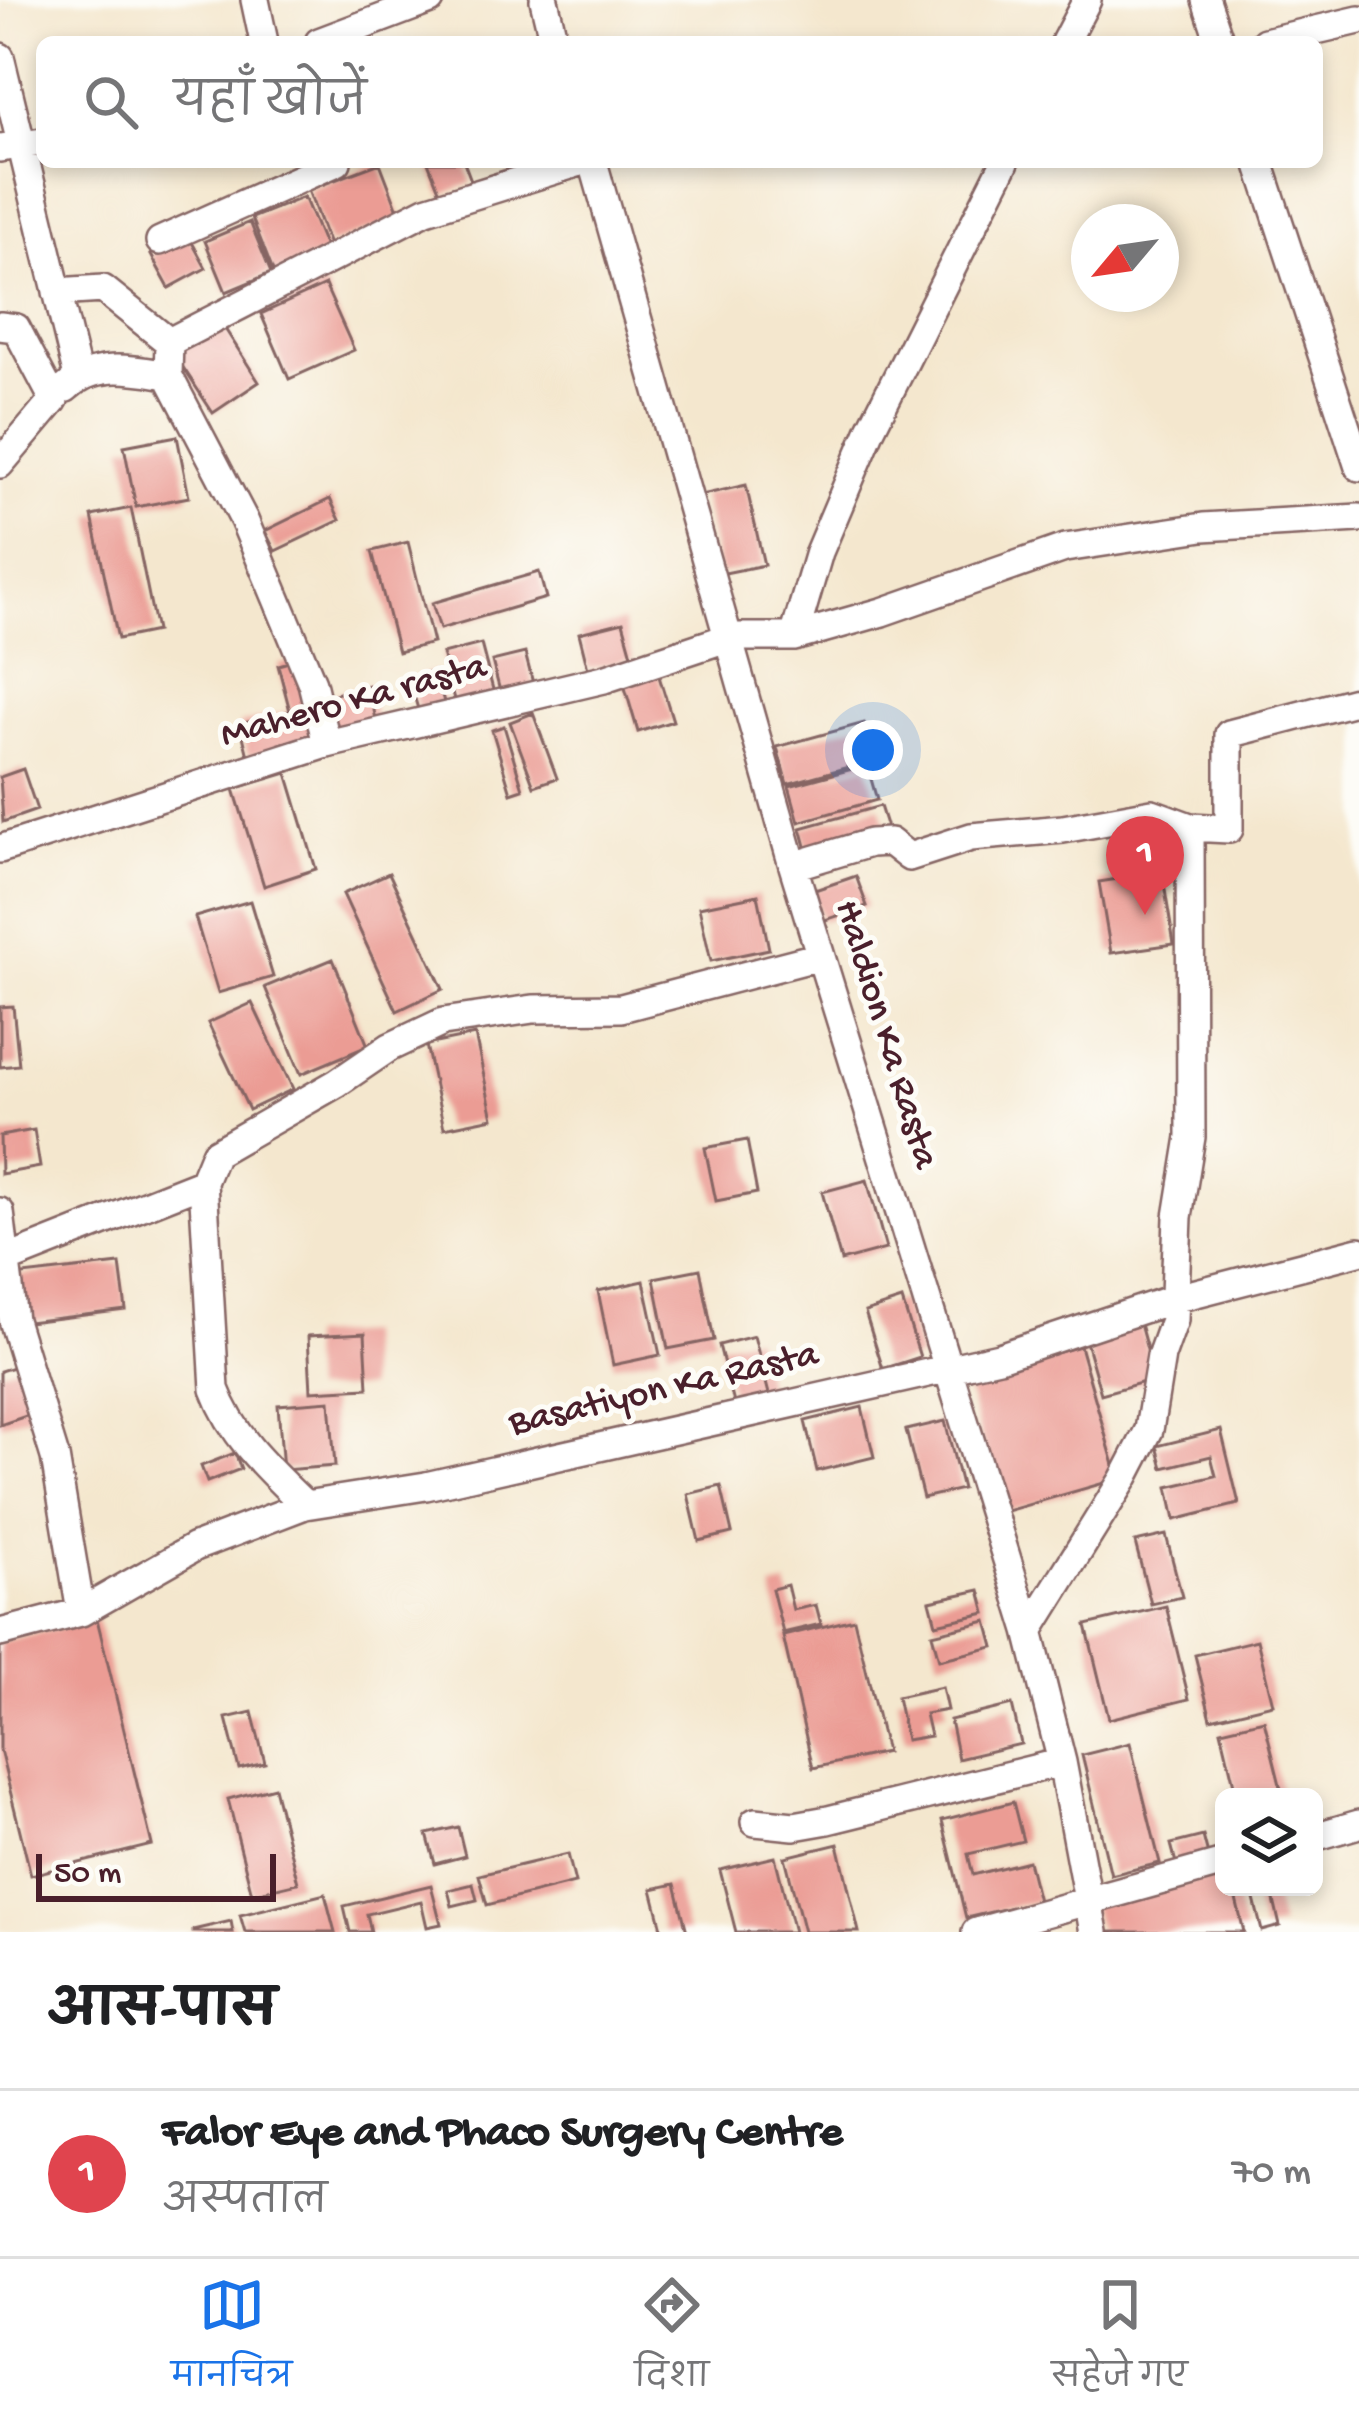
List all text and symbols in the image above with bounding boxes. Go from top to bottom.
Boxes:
search box [36,36,1323,168]
icon: search [78,69,144,135]
text: यहाँ खोजें [174,79,367,132]
north arrow [1071,204,1179,312]
street label: Mahero Ka rasta [216,645,493,761]
your location [843,720,903,780]
pin: 1 [1106,816,1184,915]
street label: Haldion Ka Rasta [821,895,947,1176]
street label: Basatiyon Ka Rasta [504,1333,824,1449]
map controls [1215,1788,1323,1896]
button: layers [1215,1788,1323,1896]
scale bar [36,1848,276,1901]
text: 50 m [54,1856,121,1894]
text: आस-पास [48,1985,277,2045]
text: Falor Eye and Phaco Surgery Centre [162,2108,843,2161]
text: 1 [79,2151,95,2197]
text: 70 m [1232,2151,1311,2197]
text: अस्पताल [162,2181,328,2227]
tab: मानचित्र [171,2272,292,2411]
tab: दिशा [634,2272,709,2411]
tab: सहेजे गए [1051,2272,1188,2411]

